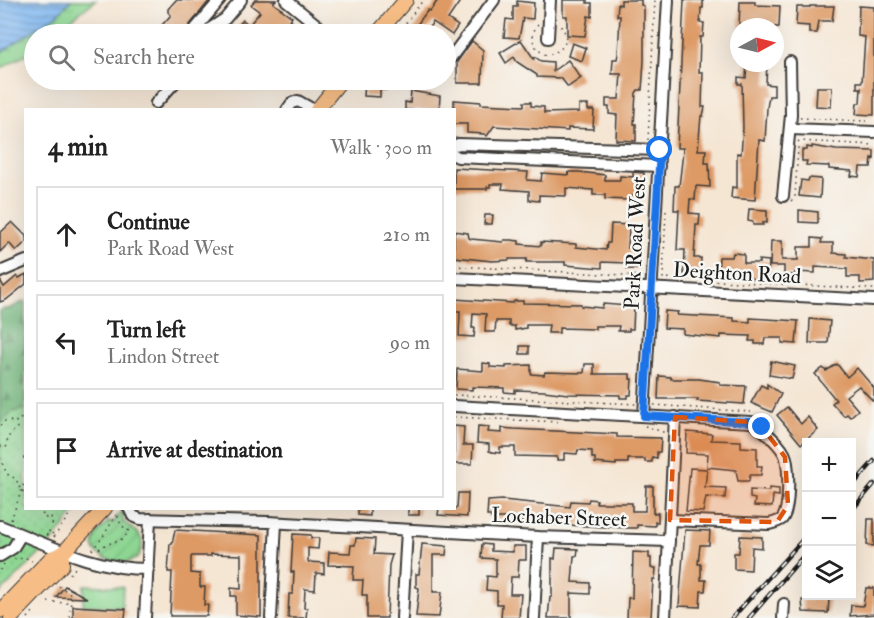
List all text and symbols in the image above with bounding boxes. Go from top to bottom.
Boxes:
north arrow [730,18,784,72]
search box [24,24,456,90]
icon: search [45,41,78,74]
text: Search here [93,43,195,71]
text: 4 min [48,131,108,163]
text: Walk · 300 m [330,135,432,160]
route start [646,136,672,162]
street label: Park Road West [619,176,652,310]
text: Continue [107,208,190,236]
icon: ahead [50,218,83,251]
text: 210 m [383,222,430,247]
text: Park Road West [107,236,234,261]
street label: Deighton Road [672,257,803,290]
text: Turn left [107,316,186,344]
icon: left [50,326,83,359]
text: 90 m [390,330,430,355]
text: Lindon Street [107,344,219,369]
route end [748,413,774,439]
icon: arrive [50,434,83,467]
text: Arrive at destination [107,436,283,464]
map controls [802,438,856,600]
button: + [802,438,856,492]
button: − [802,492,856,546]
street label: Lochaber Street [491,502,627,533]
button: layers [802,546,856,600]

